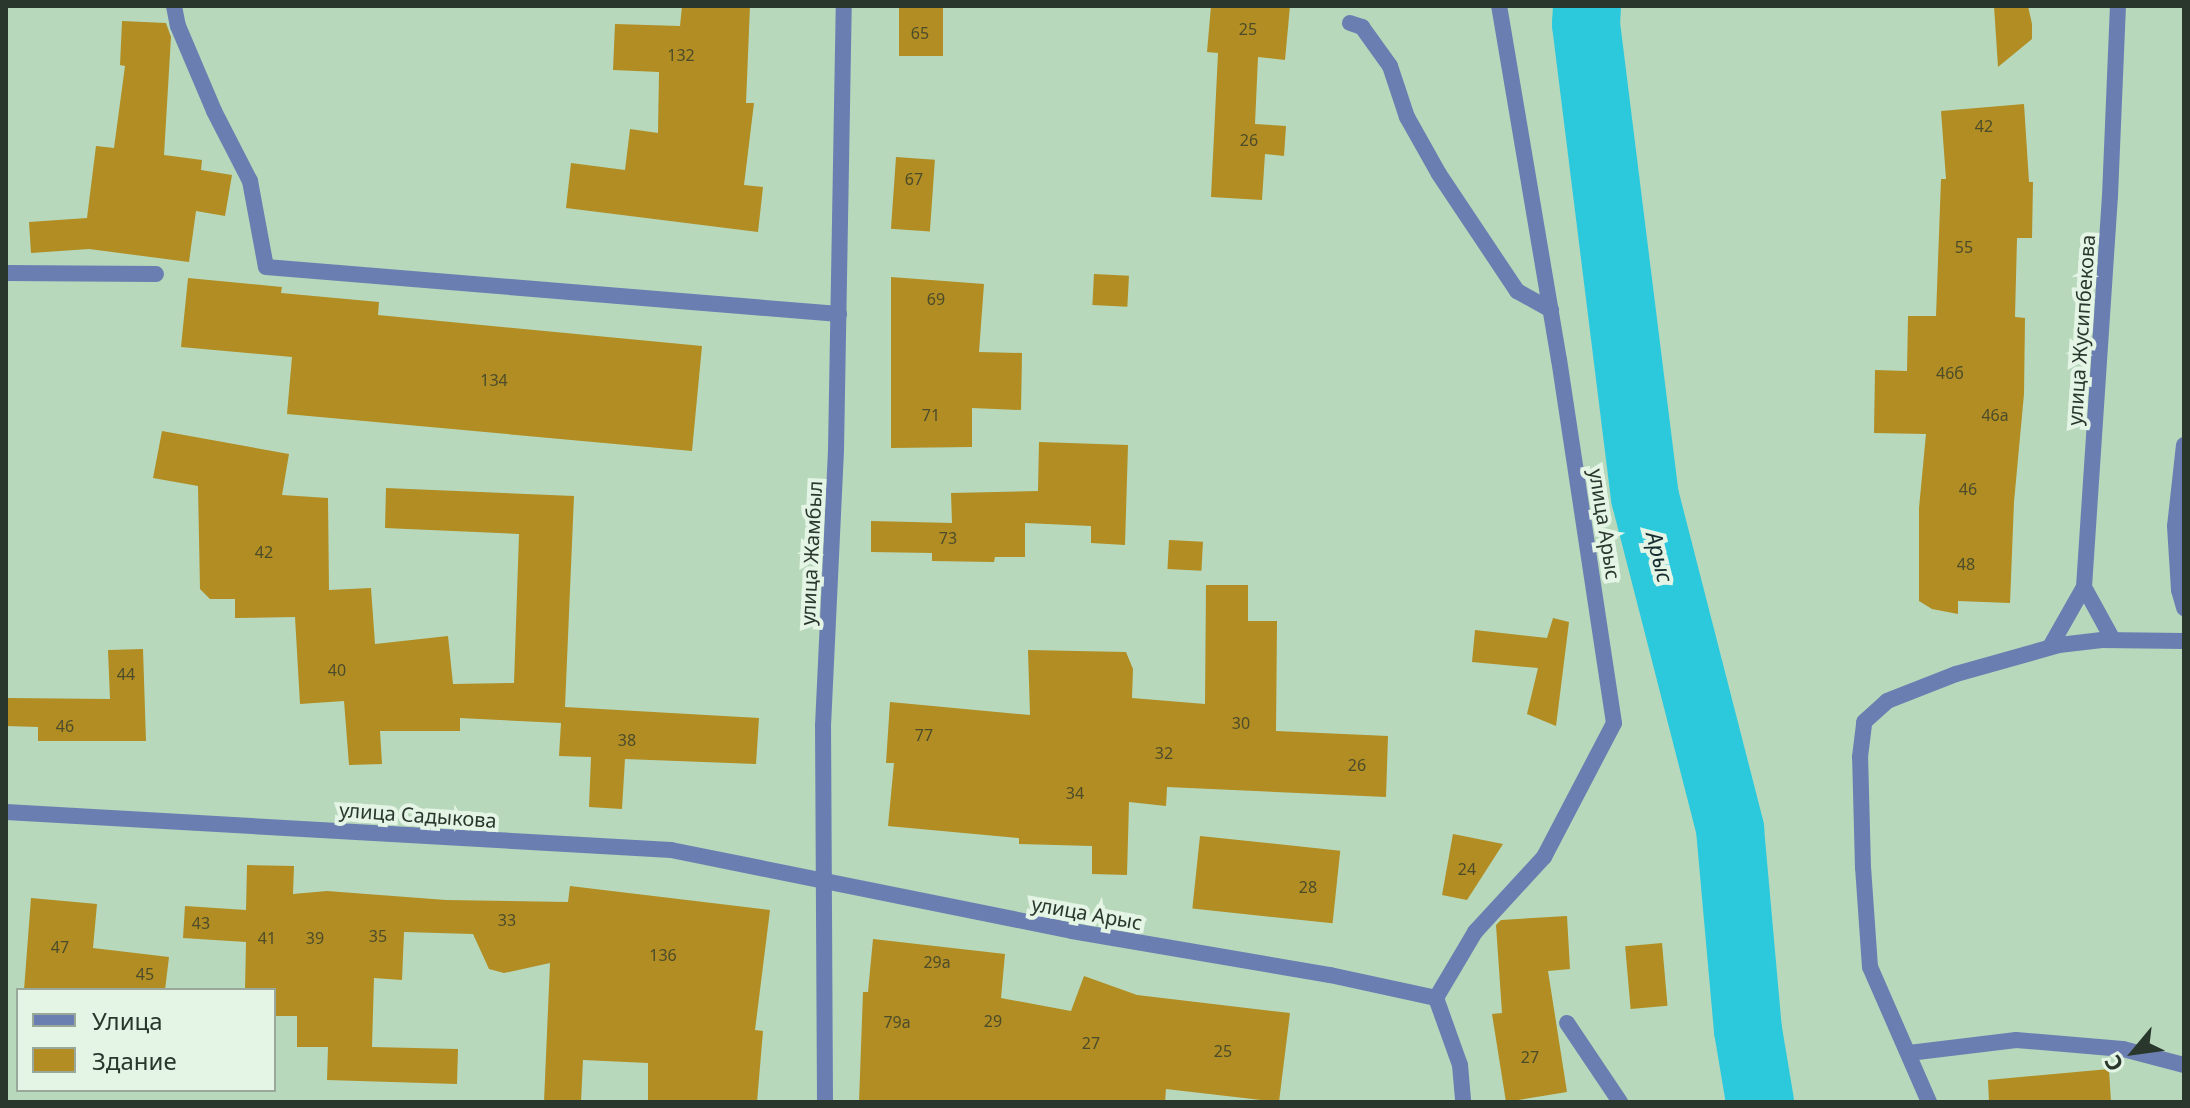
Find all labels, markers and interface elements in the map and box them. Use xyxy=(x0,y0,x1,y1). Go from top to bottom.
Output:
house number: 25 xyxy=(1239,19,1257,39)
house number: 65 xyxy=(911,23,929,43)
house number: 132 xyxy=(667,45,695,65)
house number: 42 xyxy=(1975,116,1993,136)
house number: 26 xyxy=(1240,130,1258,150)
house number: 67 xyxy=(905,169,923,189)
street label: улица Жусипбекова xyxy=(2062,234,2100,426)
house number: 55 xyxy=(1955,237,1973,257)
house number: 69 xyxy=(927,289,945,309)
house number: 46б xyxy=(1936,363,1964,383)
house number: 134 xyxy=(480,370,508,390)
house number: 71 xyxy=(922,405,940,425)
house number: 46а xyxy=(1981,405,2009,425)
street label: улица Арыс xyxy=(1584,467,1626,581)
house number: 46 xyxy=(1959,479,1977,499)
street label: улица Жамбыл xyxy=(795,480,827,626)
house number: 73 xyxy=(939,528,957,548)
water label: Арыс xyxy=(1641,529,1679,585)
house number: 42 xyxy=(255,542,273,562)
house number: 48 xyxy=(1957,554,1975,574)
house number: 40 xyxy=(328,660,346,680)
house number: 44 xyxy=(117,664,135,684)
house number: 30 xyxy=(1232,713,1250,733)
house number: 46 xyxy=(56,716,74,736)
house number: 77 xyxy=(915,725,933,745)
house number: 38 xyxy=(618,730,636,750)
house number: 32 xyxy=(1155,743,1173,763)
house number: 26 xyxy=(1348,755,1366,775)
house number: 34 xyxy=(1066,783,1084,803)
street label: улица Садыкова xyxy=(339,798,497,832)
house number: 24 xyxy=(1458,859,1476,879)
house number: 28 xyxy=(1299,877,1317,897)
street label: улица Арыс xyxy=(1030,891,1144,935)
house number: 33 xyxy=(498,910,516,930)
house number: 43 xyxy=(192,913,210,933)
house number: 35 xyxy=(369,926,387,946)
house number: 41 xyxy=(258,928,276,948)
house number: 39 xyxy=(306,928,324,948)
house number: 47 xyxy=(51,937,69,957)
house number: 136 xyxy=(649,945,677,965)
house number: 29а xyxy=(923,952,951,972)
house number: 45 xyxy=(136,964,154,984)
legend xyxy=(16,988,276,1092)
text: Улица xyxy=(92,1004,163,1037)
house number: 29 xyxy=(984,1011,1002,1031)
house number: 79а xyxy=(883,1012,911,1032)
north arrow xyxy=(2094,1012,2174,1092)
house number: 27 xyxy=(1082,1033,1100,1053)
house number: 25 xyxy=(1214,1041,1232,1061)
text: Здание xyxy=(92,1044,177,1077)
house number: 27 xyxy=(1521,1047,1539,1067)
text: С xyxy=(2096,1050,2130,1077)

